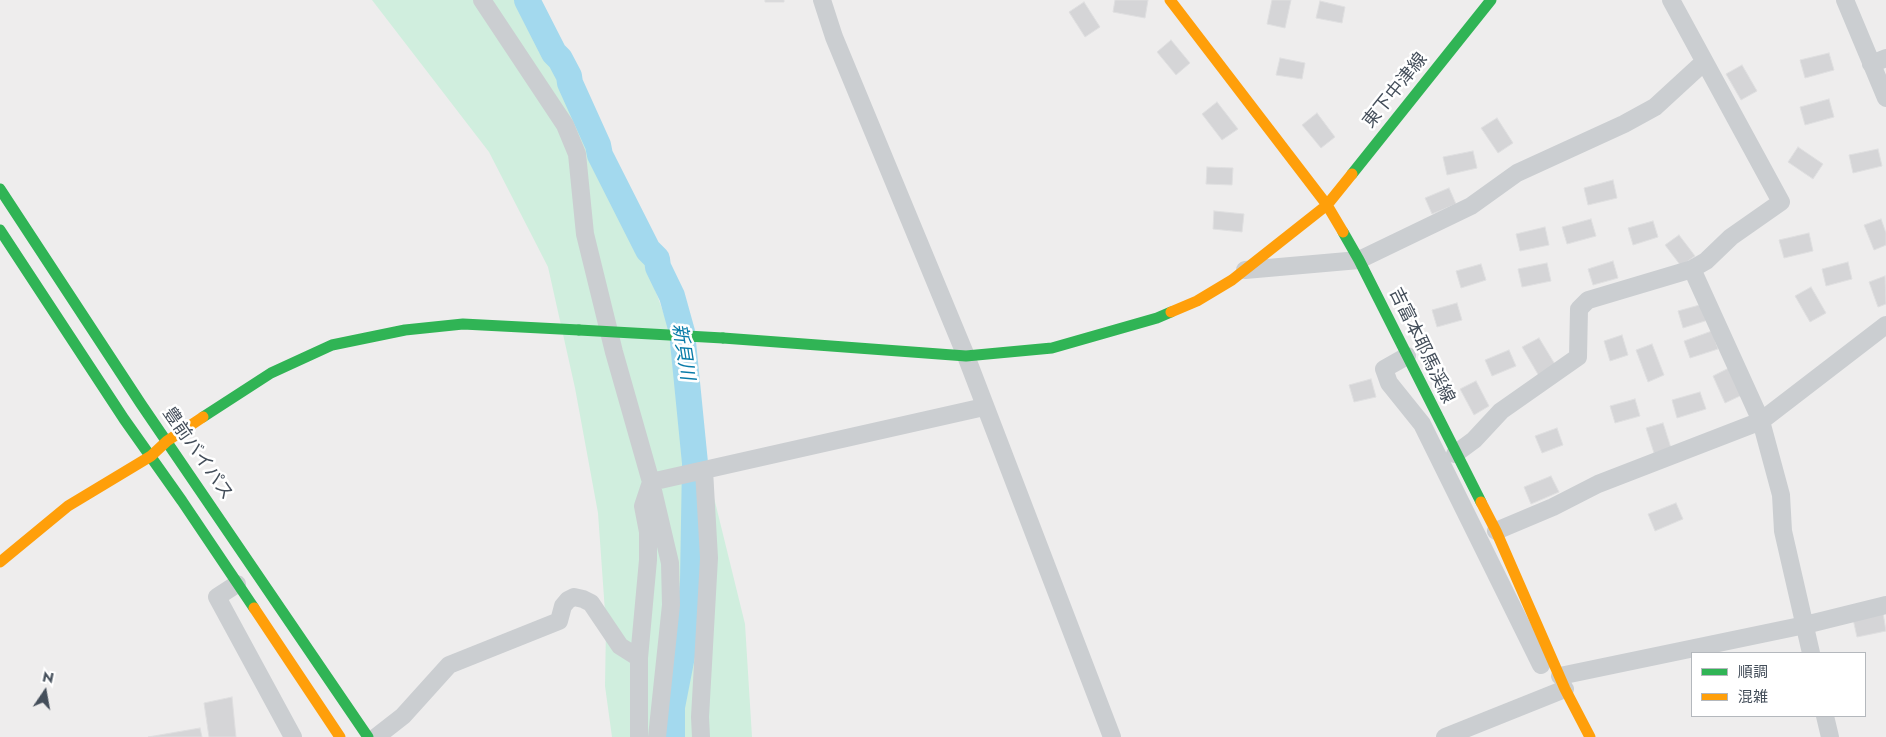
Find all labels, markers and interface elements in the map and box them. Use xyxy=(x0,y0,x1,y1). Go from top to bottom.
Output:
street label: 東下中津線 xyxy=(1359,49,1433,133)
street label: 吉富本耶馬渓線 xyxy=(1384,285,1458,407)
water label: 新貝川 xyxy=(666,322,698,382)
street label: 豊前バイパス xyxy=(157,404,237,504)
legend xyxy=(1691,652,1866,717)
text: 順調 xyxy=(1738,661,1768,683)
text: N xyxy=(41,666,56,688)
north arrow xyxy=(20,667,70,717)
text: 混雑 xyxy=(1738,686,1768,708)

